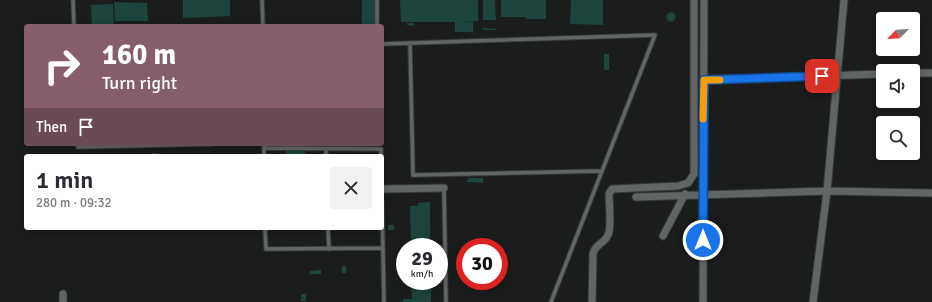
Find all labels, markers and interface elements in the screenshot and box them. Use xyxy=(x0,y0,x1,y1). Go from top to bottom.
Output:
north arrow xyxy=(876,12,920,56)
map controls xyxy=(876,12,920,160)
text: 160 m xyxy=(102,38,176,72)
icon: right xyxy=(36,40,88,92)
pin xyxy=(805,59,839,93)
button: sound xyxy=(876,64,920,108)
icon: arrive xyxy=(811,65,833,87)
text: Turn right xyxy=(102,72,177,94)
icon: arrive xyxy=(75,116,97,138)
button: search xyxy=(876,116,920,160)
text: Then xyxy=(36,118,67,136)
text: 1 min xyxy=(36,165,93,195)
button: close xyxy=(330,167,372,209)
text: 280 m · 09:32 xyxy=(36,195,112,211)
position arrow xyxy=(682,219,724,261)
speed limit sign: 30 xyxy=(456,238,508,290)
text: 29 xyxy=(411,246,433,271)
text: km/h xyxy=(411,268,433,280)

